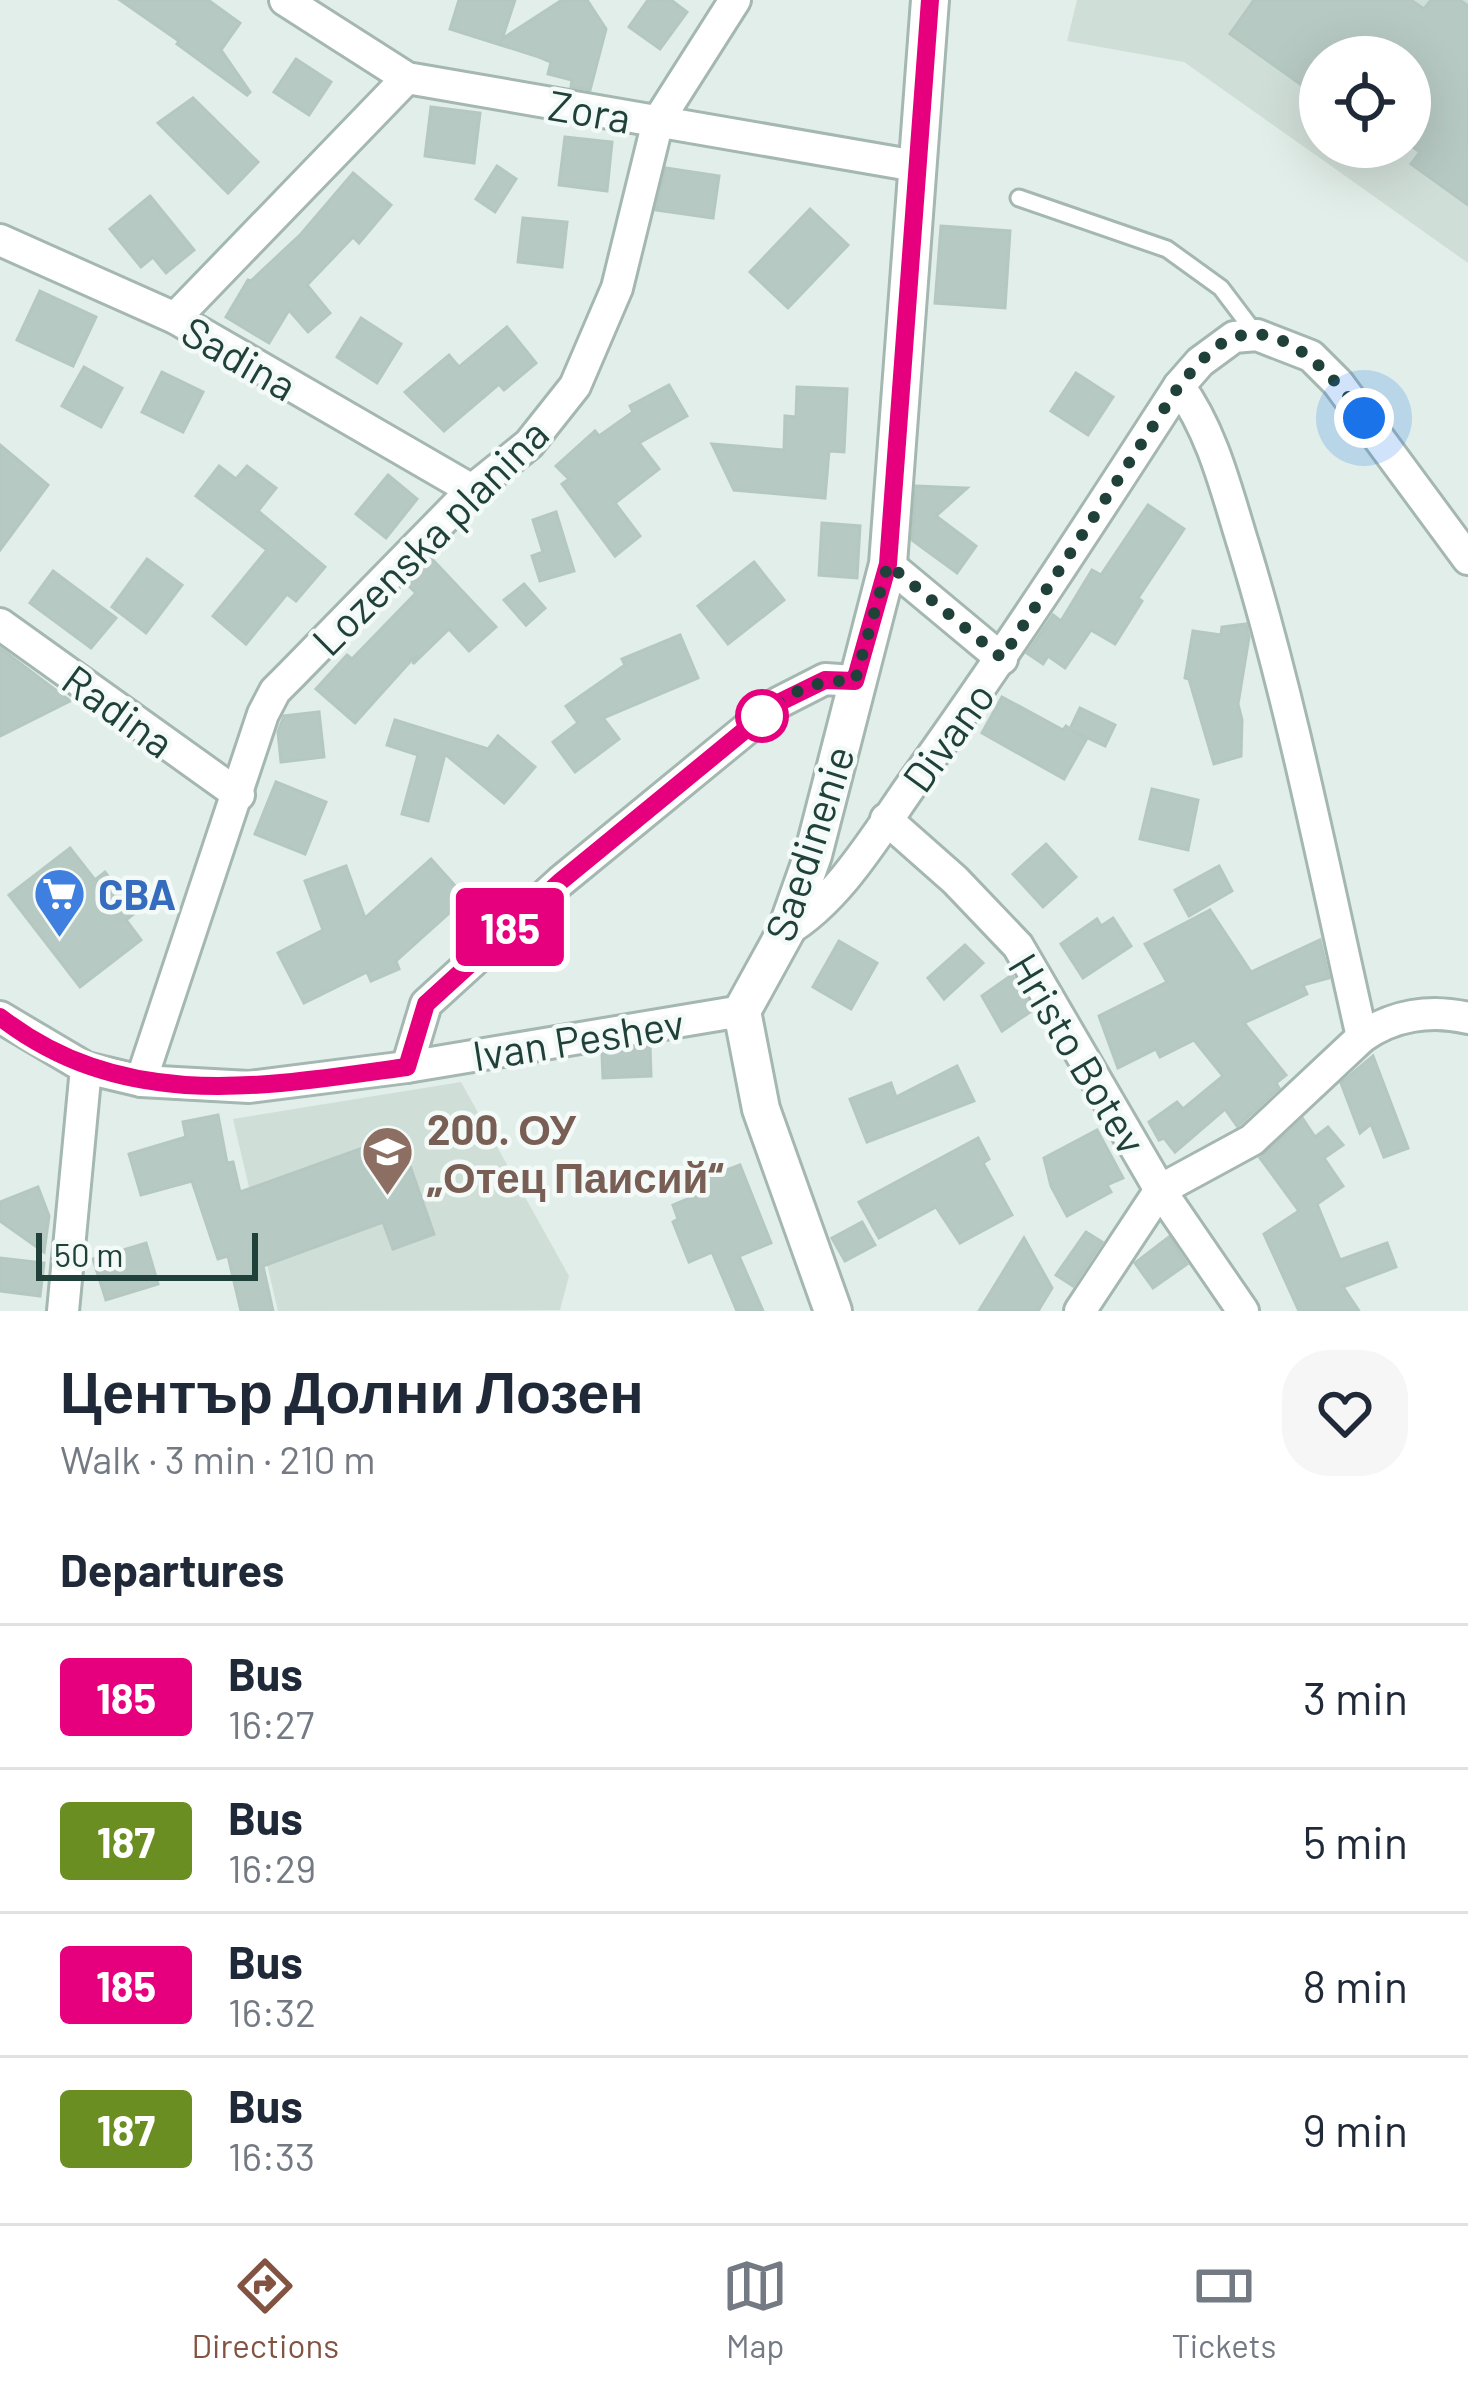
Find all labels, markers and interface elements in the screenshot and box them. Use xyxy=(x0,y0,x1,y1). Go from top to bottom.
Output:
map controls xyxy=(1299,36,1431,168)
button: locate xyxy=(1299,36,1431,168)
street label: Zora xyxy=(545,78,635,142)
street label: Sadina xyxy=(174,304,306,410)
your location xyxy=(1334,388,1394,448)
street label: Lozenska planina xyxy=(301,408,558,665)
street label: Radina xyxy=(54,653,184,767)
street label: Divano xyxy=(891,672,1003,800)
unlabelled marker xyxy=(737,691,787,741)
street label: Saedinenie xyxy=(753,739,863,947)
supermarket icon: CBA xyxy=(31,865,87,939)
place label: CBA xyxy=(98,868,176,918)
line badge: 185 xyxy=(441,888,579,966)
text: 185 xyxy=(480,902,540,952)
street label: Hristo Botev xyxy=(1000,944,1158,1162)
street label: Ivan Peshev xyxy=(469,997,687,1079)
place label: 200. ОУ „Отец Паисий“ xyxy=(427,1103,724,1202)
school or university icon: 200. ОУ „Отец Паисий“ xyxy=(360,1124,416,1198)
scale bar xyxy=(36,1227,258,1280)
text: 50 m xyxy=(54,1234,124,1274)
button: heart xyxy=(1282,1350,1408,1476)
text: Център Долни Лозен xyxy=(60,1356,644,1424)
text: Walk · 3 min · 210 m xyxy=(60,1435,376,1482)
text: Departures xyxy=(60,1542,284,1596)
text: Bus xyxy=(228,1646,303,1700)
text: 3 min xyxy=(1303,1670,1408,1724)
text: 185 xyxy=(96,1672,156,1722)
text: 16:27 xyxy=(228,1700,314,1747)
text: Bus xyxy=(228,1790,303,1844)
text: 5 min xyxy=(1303,1814,1408,1868)
text: 187 xyxy=(97,1816,155,1866)
text: 16:29 xyxy=(228,1844,316,1891)
text: Bus xyxy=(228,1934,303,1988)
text: 8 min xyxy=(1303,1958,1408,2012)
text: 185 xyxy=(96,1960,156,2010)
text: 16:32 xyxy=(228,1988,316,2035)
text: Bus xyxy=(228,2078,303,2132)
text: 9 min xyxy=(1303,2102,1408,2156)
text: 187 xyxy=(97,2104,155,2154)
text: 16:33 xyxy=(228,2132,315,2179)
tab: Directions xyxy=(192,2253,339,2365)
tab: Map xyxy=(722,2253,788,2365)
tab: Tickets xyxy=(1171,2253,1276,2365)

